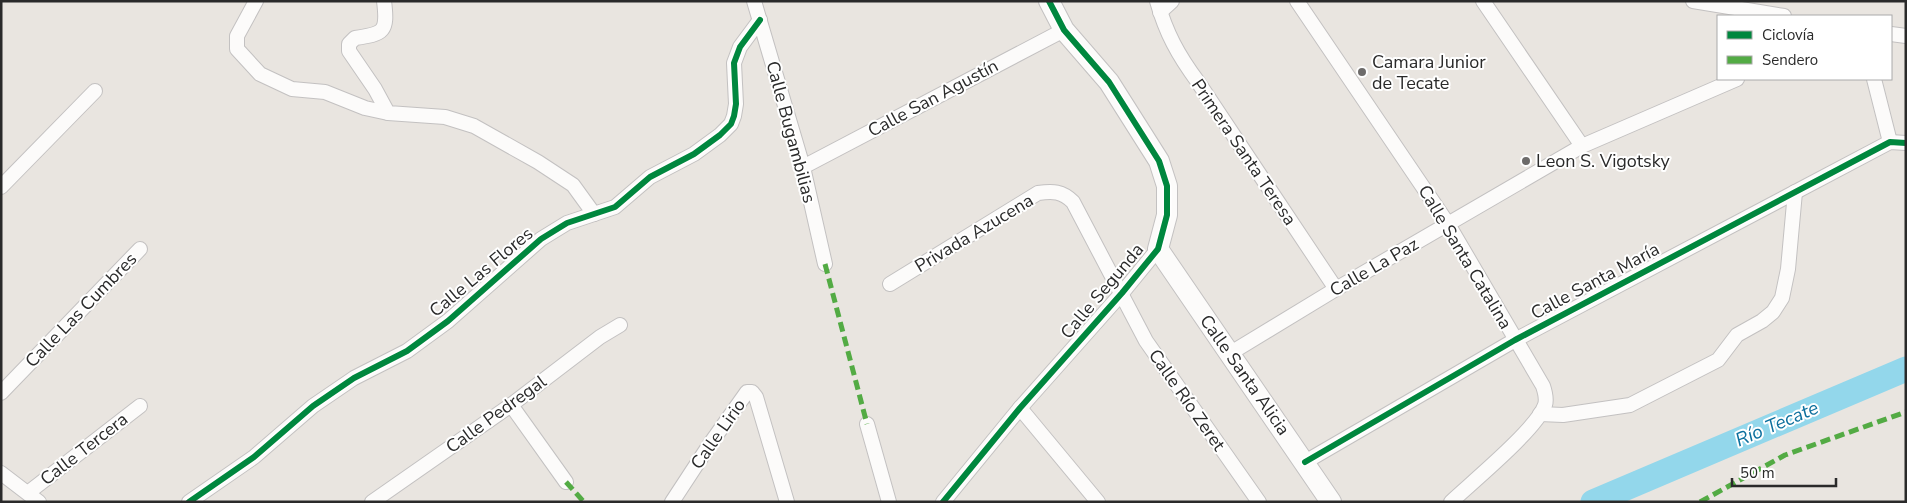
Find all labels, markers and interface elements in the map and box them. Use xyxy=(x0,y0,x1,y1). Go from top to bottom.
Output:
legend xyxy=(1717,15,1892,80)
text: Ciclovía xyxy=(1762,25,1814,45)
place label: Camara Junior de Tecate xyxy=(1372,50,1486,95)
text: Sendero xyxy=(1762,50,1818,70)
street label: Calle San Agustín xyxy=(864,53,1002,143)
street label: Calle Bugambilias xyxy=(760,58,822,206)
marker: Camara Junior de Tecate xyxy=(1356,66,1368,78)
street label: Primera Santa Teresa xyxy=(1186,74,1302,230)
place label: Leon S. Vigotsky xyxy=(1536,149,1670,173)
marker: Leon S. Vigotsky xyxy=(1520,155,1532,167)
street label: Calle Santa Catalina xyxy=(1413,181,1517,333)
street label: Privada Azucena xyxy=(910,188,1038,278)
street label: Calle Las Flores xyxy=(424,222,538,322)
street label: Calle La Paz xyxy=(1325,232,1423,302)
street label: Calle Santa María xyxy=(1526,237,1664,325)
street label: Calle Segunda xyxy=(1055,238,1149,344)
street label: Calle Las Cumbres xyxy=(20,247,142,373)
street label: Calle Santa Alicia xyxy=(1194,310,1296,440)
street label: Calle Río Zeret xyxy=(1143,344,1231,456)
street label: Calle Pedregal xyxy=(441,369,552,459)
street label: Calle Lirio xyxy=(685,394,751,474)
water label: Río Tecate xyxy=(1731,395,1823,453)
street label: Calle Tercera xyxy=(35,407,133,491)
scale bar xyxy=(1732,456,1836,488)
text: 50 m xyxy=(1740,463,1775,483)

